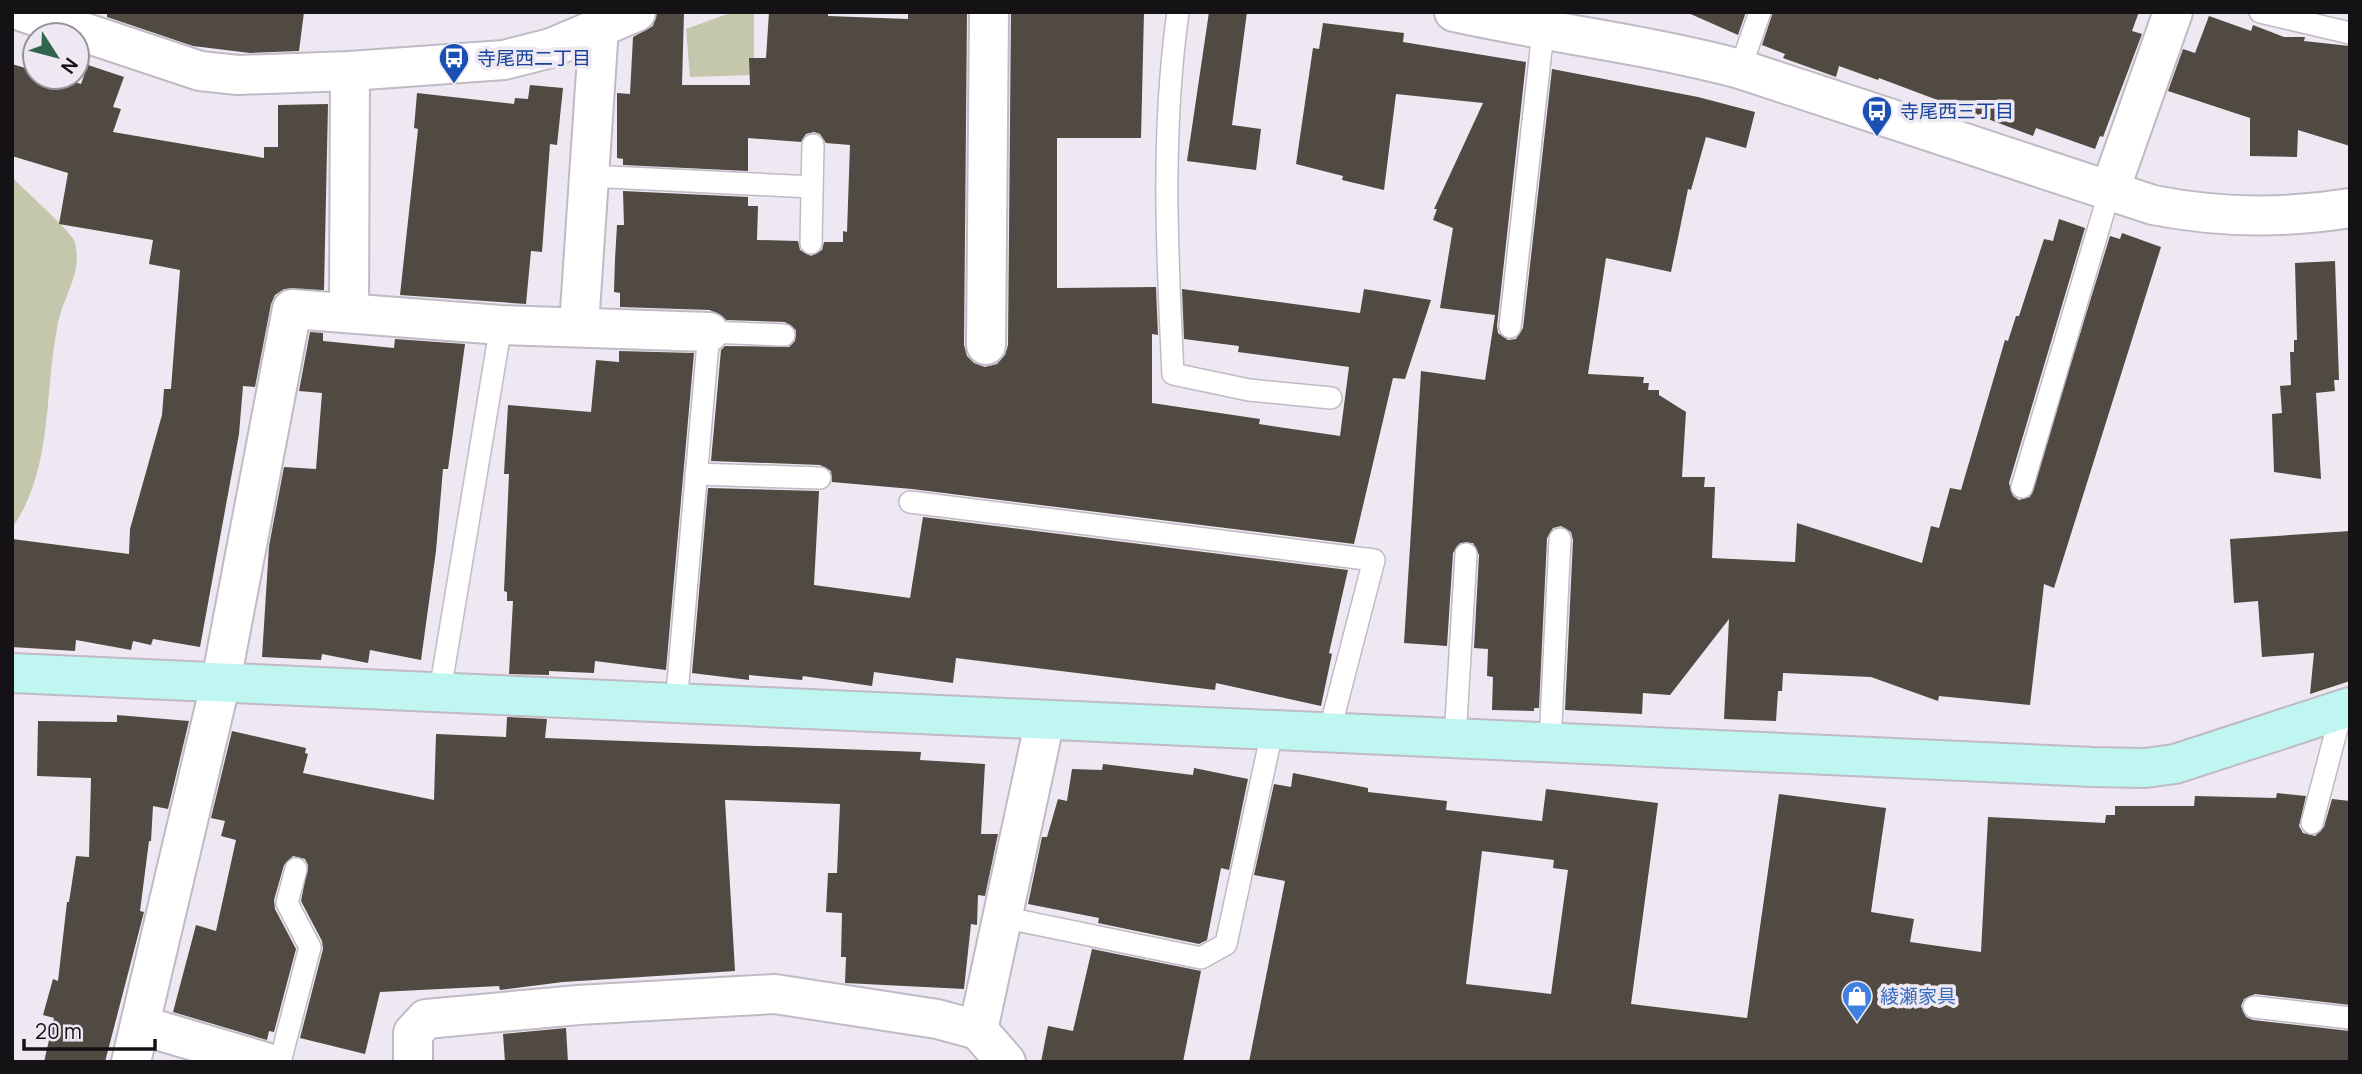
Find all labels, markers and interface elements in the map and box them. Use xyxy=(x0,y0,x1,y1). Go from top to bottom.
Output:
north arrow xyxy=(21,21,91,91)
bus stop icon: 寺尾西二丁目 xyxy=(437,41,471,85)
place label: 寺尾西二丁目 xyxy=(477,45,591,71)
text: N xyxy=(55,53,84,79)
bus stop icon: 寺尾西三丁目 xyxy=(1860,94,1894,138)
place label: 寺尾西三丁目 xyxy=(1900,98,2014,124)
shop icon: 綾瀬家具 xyxy=(1840,979,1874,1023)
place label: 綾瀬家具 xyxy=(1880,983,1956,1009)
scale bar xyxy=(24,1007,156,1052)
text: 20 m xyxy=(35,1017,82,1045)

